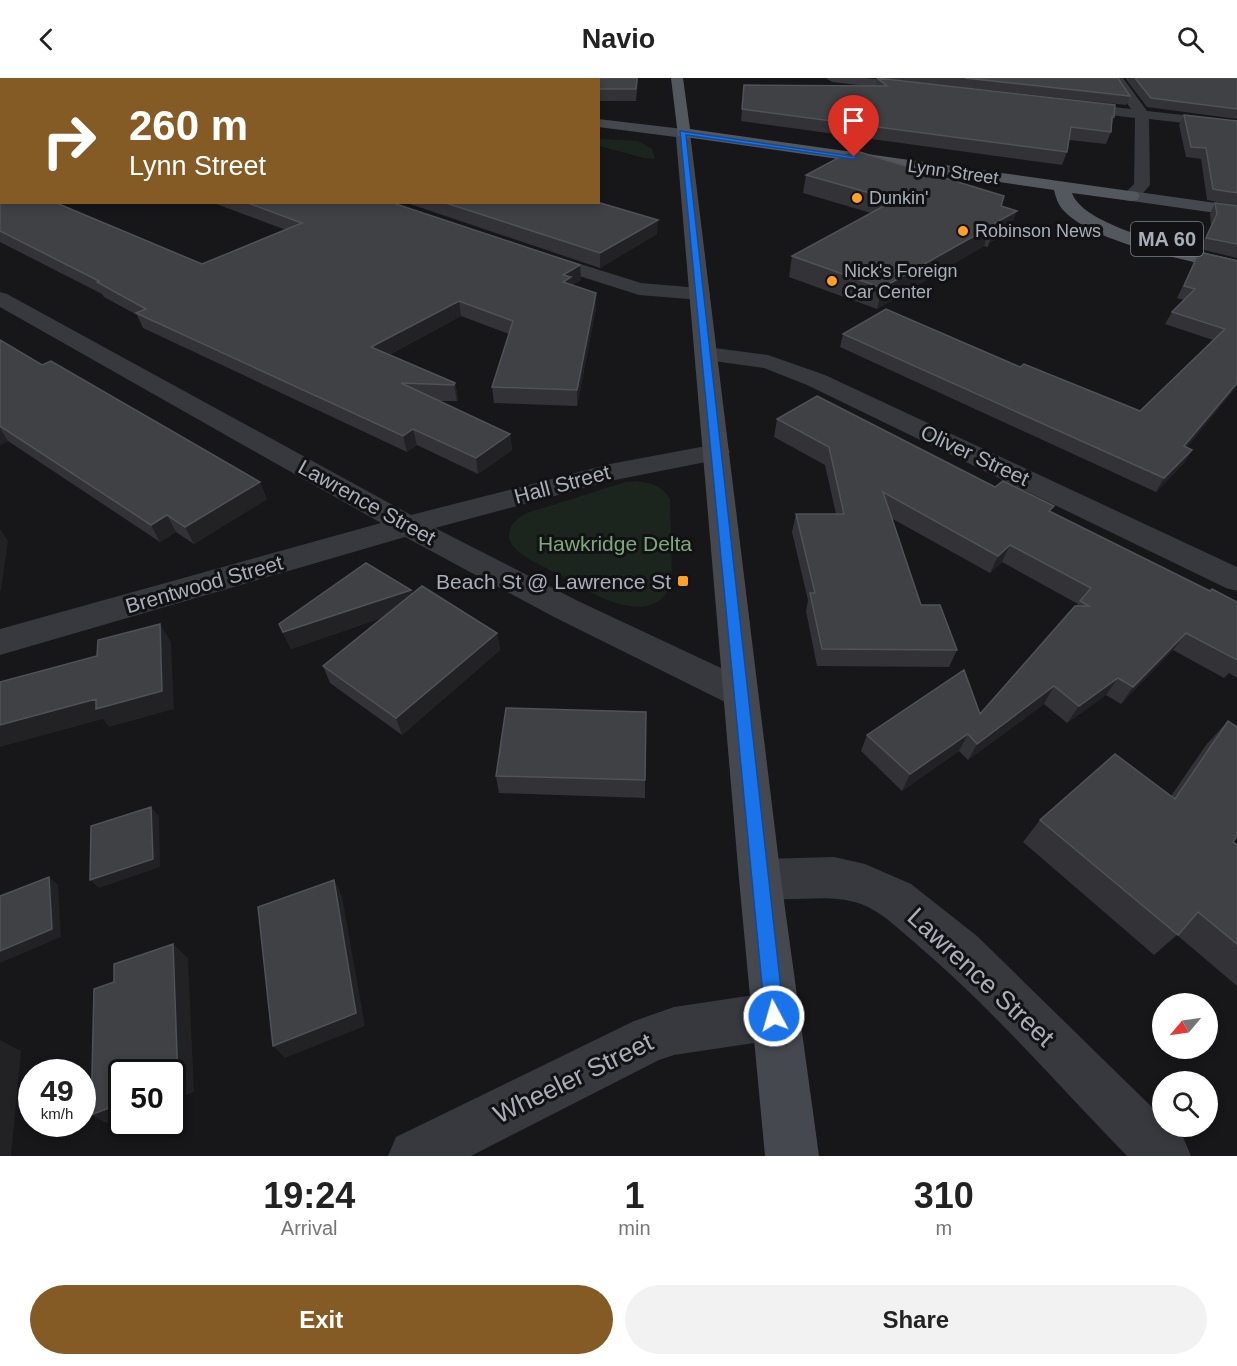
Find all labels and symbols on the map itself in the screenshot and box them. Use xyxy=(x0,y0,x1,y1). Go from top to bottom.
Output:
pin xyxy=(828,95,879,157)
street label: Lynn Street xyxy=(906,156,1000,188)
place label: Dunkin' xyxy=(869,188,928,208)
marker: Dunkin' xyxy=(850,191,864,205)
place label: Robinson News xyxy=(975,221,1101,241)
road number: MA 60 xyxy=(1131,222,1203,256)
marker: Robinson News xyxy=(956,224,970,238)
place label: Nick's Foreign Car Center xyxy=(844,261,957,302)
marker: Nick's Foreign Car Center xyxy=(825,274,839,288)
street label: Oliver Street xyxy=(917,420,1033,490)
street label: Lawrence Street xyxy=(295,455,440,549)
street label: Hall Street xyxy=(512,460,612,508)
park label: Hawkridge Delta xyxy=(538,532,692,555)
street label: Brentwood Street xyxy=(123,551,285,617)
place label: Beach St @ Lawrence St xyxy=(436,570,671,593)
marker: Beach St @ Lawrence St xyxy=(676,574,690,588)
street label: Lawrence Street xyxy=(902,901,1061,1053)
position arrow xyxy=(742,984,806,1048)
north arrow xyxy=(1152,993,1218,1059)
street label: Wheeler Street xyxy=(488,1026,658,1129)
speed limit sign: 50 xyxy=(108,1059,186,1137)

